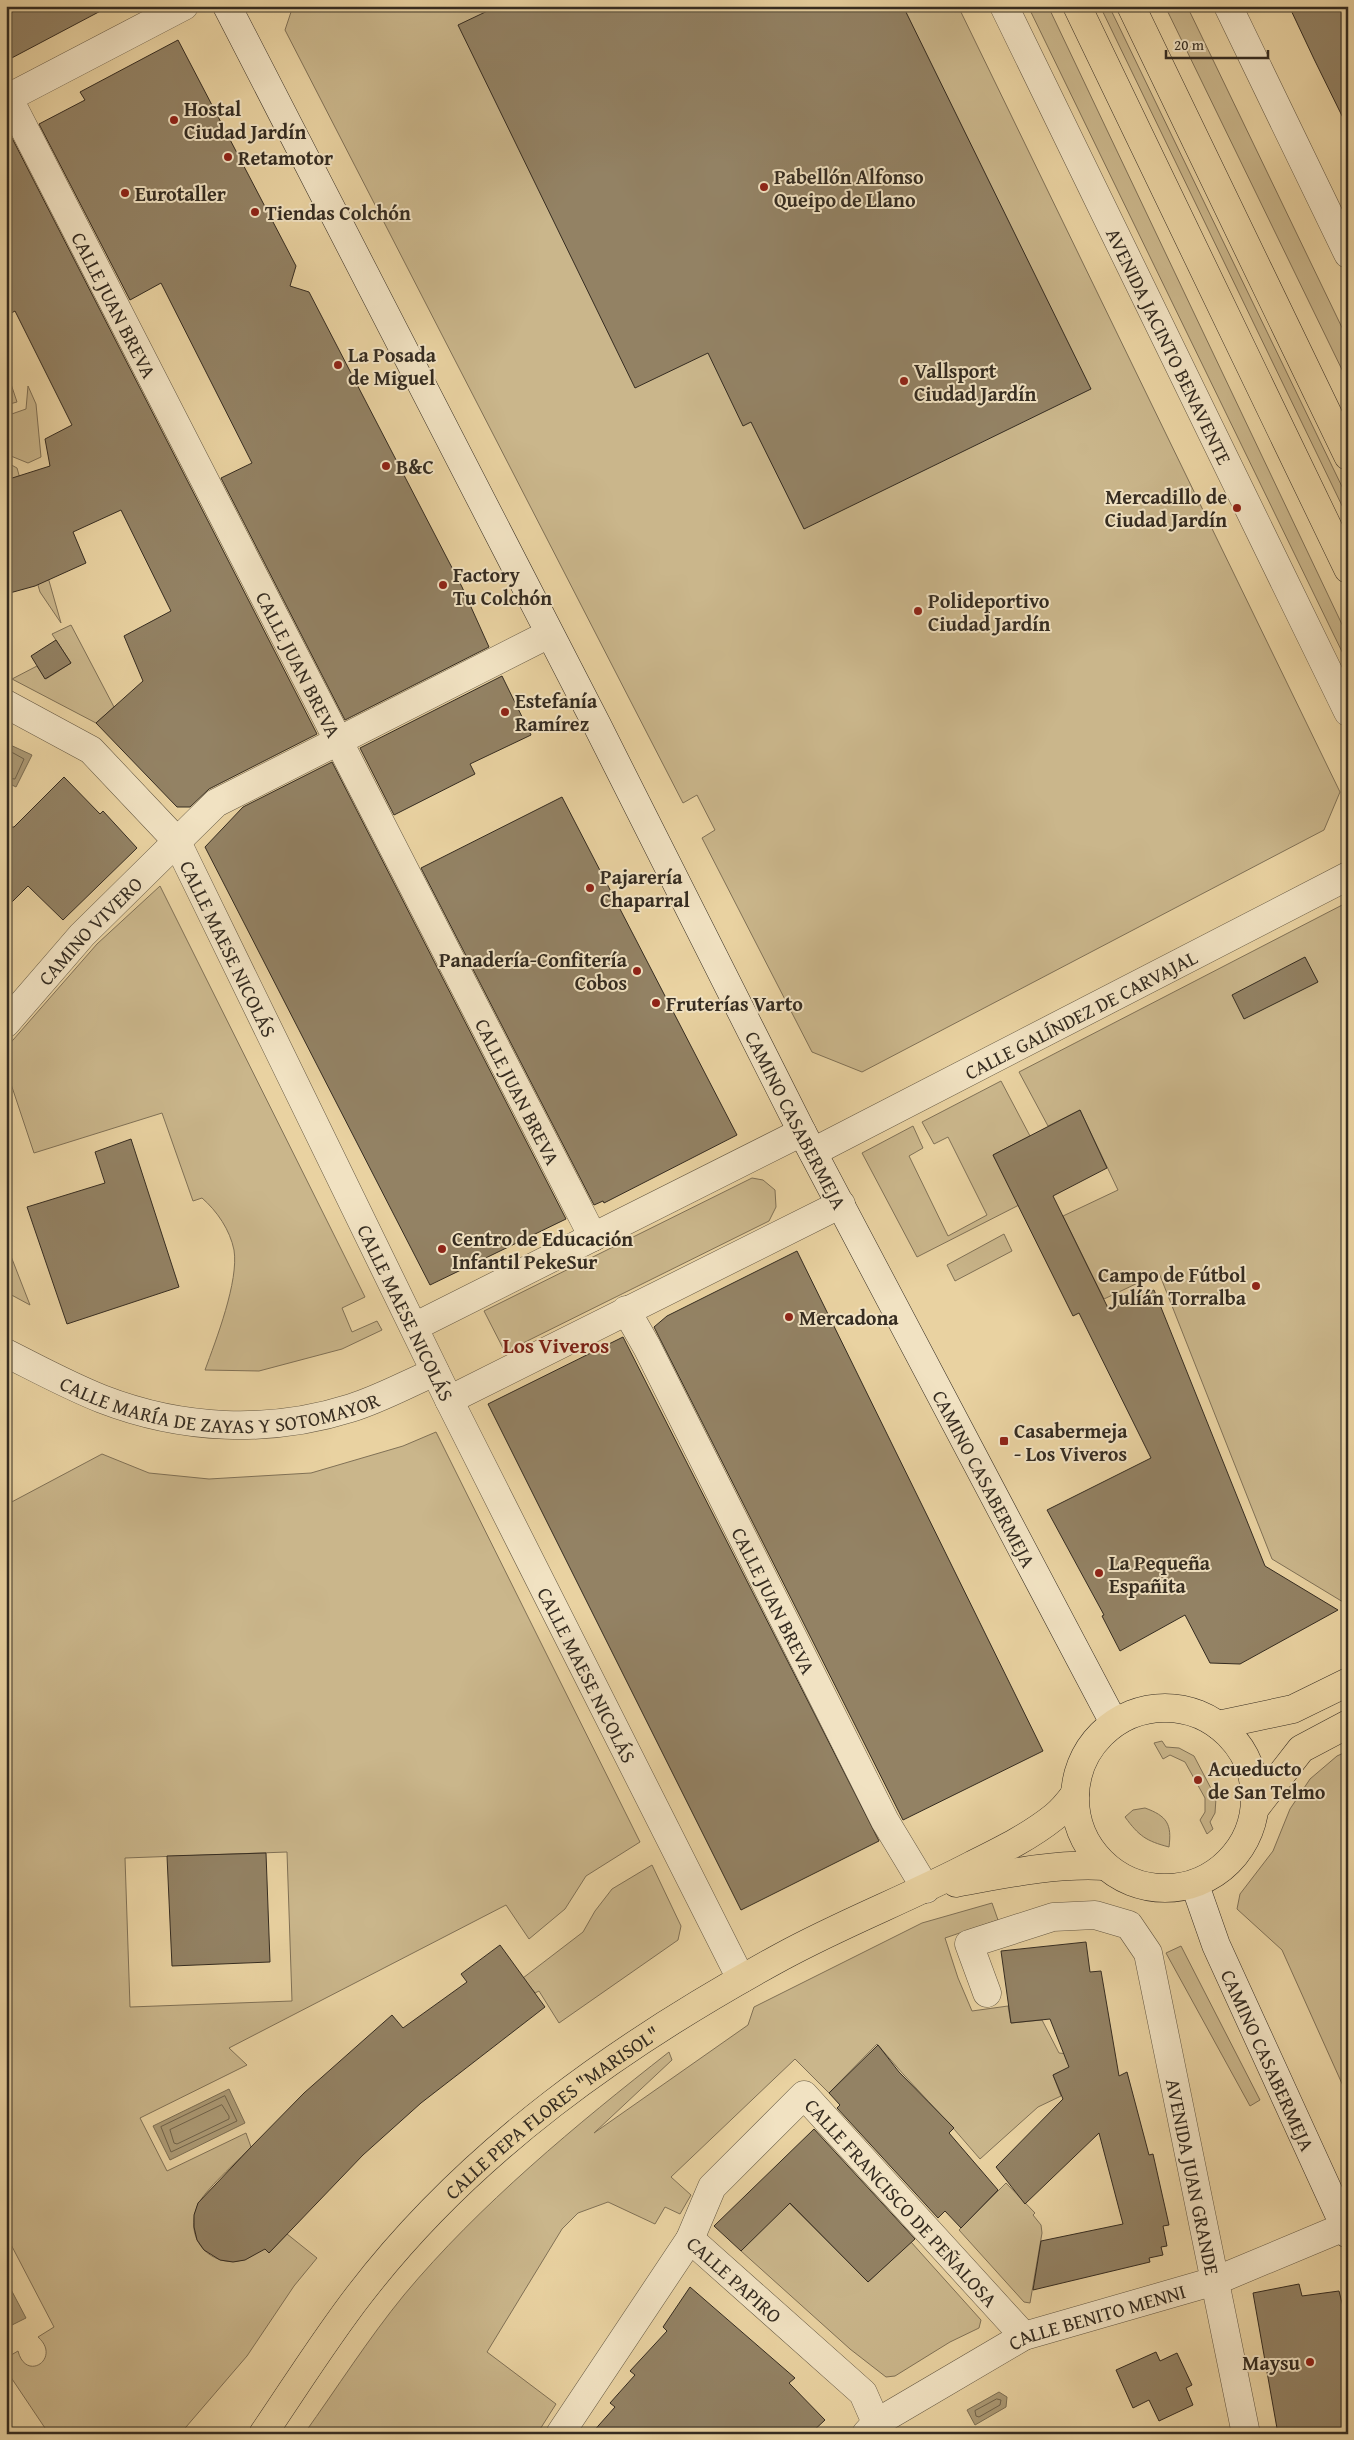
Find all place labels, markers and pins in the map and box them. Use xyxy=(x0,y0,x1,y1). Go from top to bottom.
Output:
place label: Hostal Ciudad Jardín xyxy=(184,94,306,146)
marker: Hostal Ciudad Jardín xyxy=(168,114,180,126)
place label: Retamotor xyxy=(238,143,333,172)
marker: Retamotor xyxy=(222,151,234,163)
place label: Pabellón Alfonso Queipo de Llano xyxy=(774,162,924,214)
place label: Eurotaller xyxy=(135,179,226,208)
marker: Pabellón Alfonso Queipo de Llano xyxy=(758,181,770,193)
marker: Eurotaller xyxy=(119,187,131,199)
place label: Tiendas Colchón xyxy=(265,198,411,227)
marker: Tiendas Colchón xyxy=(249,206,261,218)
place label: La Posada de Miguel xyxy=(348,340,437,392)
place label: Vallsport Ciudad Jardín xyxy=(914,356,1036,408)
marker: La Posada de Miguel xyxy=(332,359,344,371)
marker: Vallsport Ciudad Jardín xyxy=(898,375,910,387)
place label: B&C xyxy=(396,452,434,481)
marker: B&C xyxy=(380,460,392,472)
place label: Mercadillo de Ciudad Jardín xyxy=(1105,482,1227,534)
marker: Mercadillo de Ciudad Jardín xyxy=(1231,502,1243,514)
place label: Factory Tu Colchón xyxy=(453,560,552,612)
marker: Factory Tu Colchón xyxy=(437,579,449,591)
place label: Polideportivo Ciudad Jardín xyxy=(928,586,1050,638)
marker: Polideportivo Ciudad Jardín xyxy=(912,605,924,617)
place label: Estefanía Ramírez xyxy=(515,686,598,738)
marker: Estefanía Ramírez xyxy=(499,706,511,718)
place label: Pajarería Chaparral xyxy=(600,862,690,914)
marker: Pajarería Chaparral xyxy=(584,882,596,894)
place label: Panadería-Confitería Cobos xyxy=(439,945,628,997)
marker: Panadería-Confitería Cobos xyxy=(631,965,643,977)
place label: Fruterías Varto xyxy=(666,989,803,1018)
marker: Fruterías Varto xyxy=(650,997,662,1009)
place label: Centro de Educación Infantil PekeSur xyxy=(452,1224,633,1276)
marker: Centro de Educación Infantil PekeSur xyxy=(436,1243,448,1255)
place label: Campo de Fútbol Julíán Torralba xyxy=(1098,1260,1247,1312)
marker: Campo de Fútbol Julíán Torralba xyxy=(1250,1280,1262,1292)
place label: Mercadona xyxy=(799,1303,899,1332)
marker: Mercadona xyxy=(783,1311,795,1323)
place label: Casabermeja - Los Viveros xyxy=(1014,1416,1128,1468)
marker: Casabermeja - Los Viveros xyxy=(998,1435,1010,1447)
place label: La Pequeña Españita xyxy=(1109,1548,1211,1600)
marker: La Pequeña Españita xyxy=(1093,1567,1105,1579)
place label: Acueducto de San Telmo xyxy=(1208,1754,1326,1806)
marker: Acueducto de San Telmo xyxy=(1192,1774,1204,1786)
place label: Maysu xyxy=(1242,2348,1301,2377)
marker: Maysu xyxy=(1304,2356,1316,2368)

